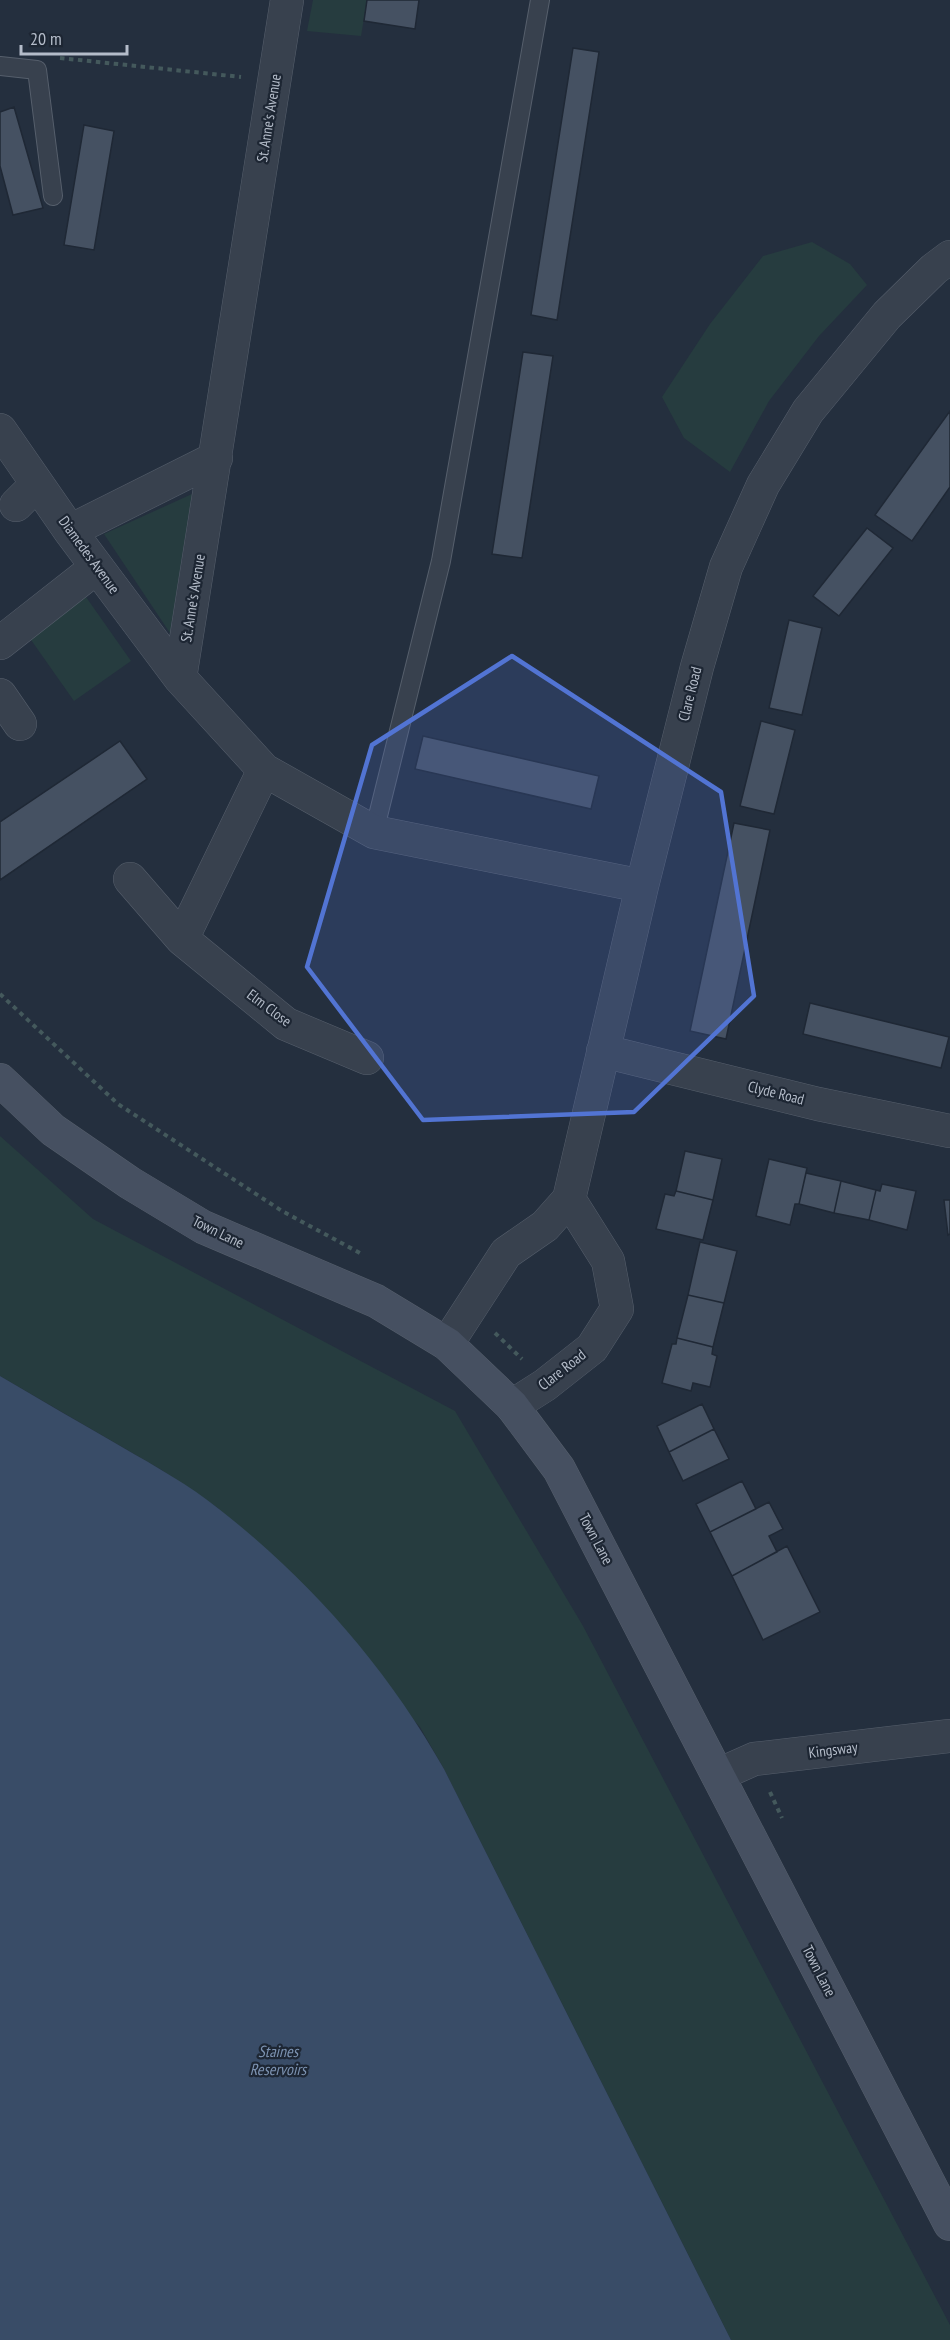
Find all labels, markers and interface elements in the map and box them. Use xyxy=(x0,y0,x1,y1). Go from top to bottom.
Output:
scale bar xyxy=(21,18,128,56)
text: 20 m xyxy=(30,27,62,50)
street label: St. Anne's Avenue xyxy=(252,72,285,163)
street label: Diamedes Avenue xyxy=(55,512,124,597)
street label: St. Anne's Avenue xyxy=(176,552,209,643)
street label: Clare Road xyxy=(674,665,705,723)
street label: Elm Close xyxy=(243,985,295,1031)
street label: Clyde Road xyxy=(746,1076,806,1109)
street label: Town Lane xyxy=(189,1211,247,1252)
street label: Clare Road xyxy=(534,1345,589,1394)
street label: Town Lane xyxy=(575,1510,618,1567)
street label: Kingsway xyxy=(807,1737,859,1762)
street label: Town Lane xyxy=(799,1942,840,2000)
water label: Staines Reservoirs xyxy=(250,2041,308,2079)

